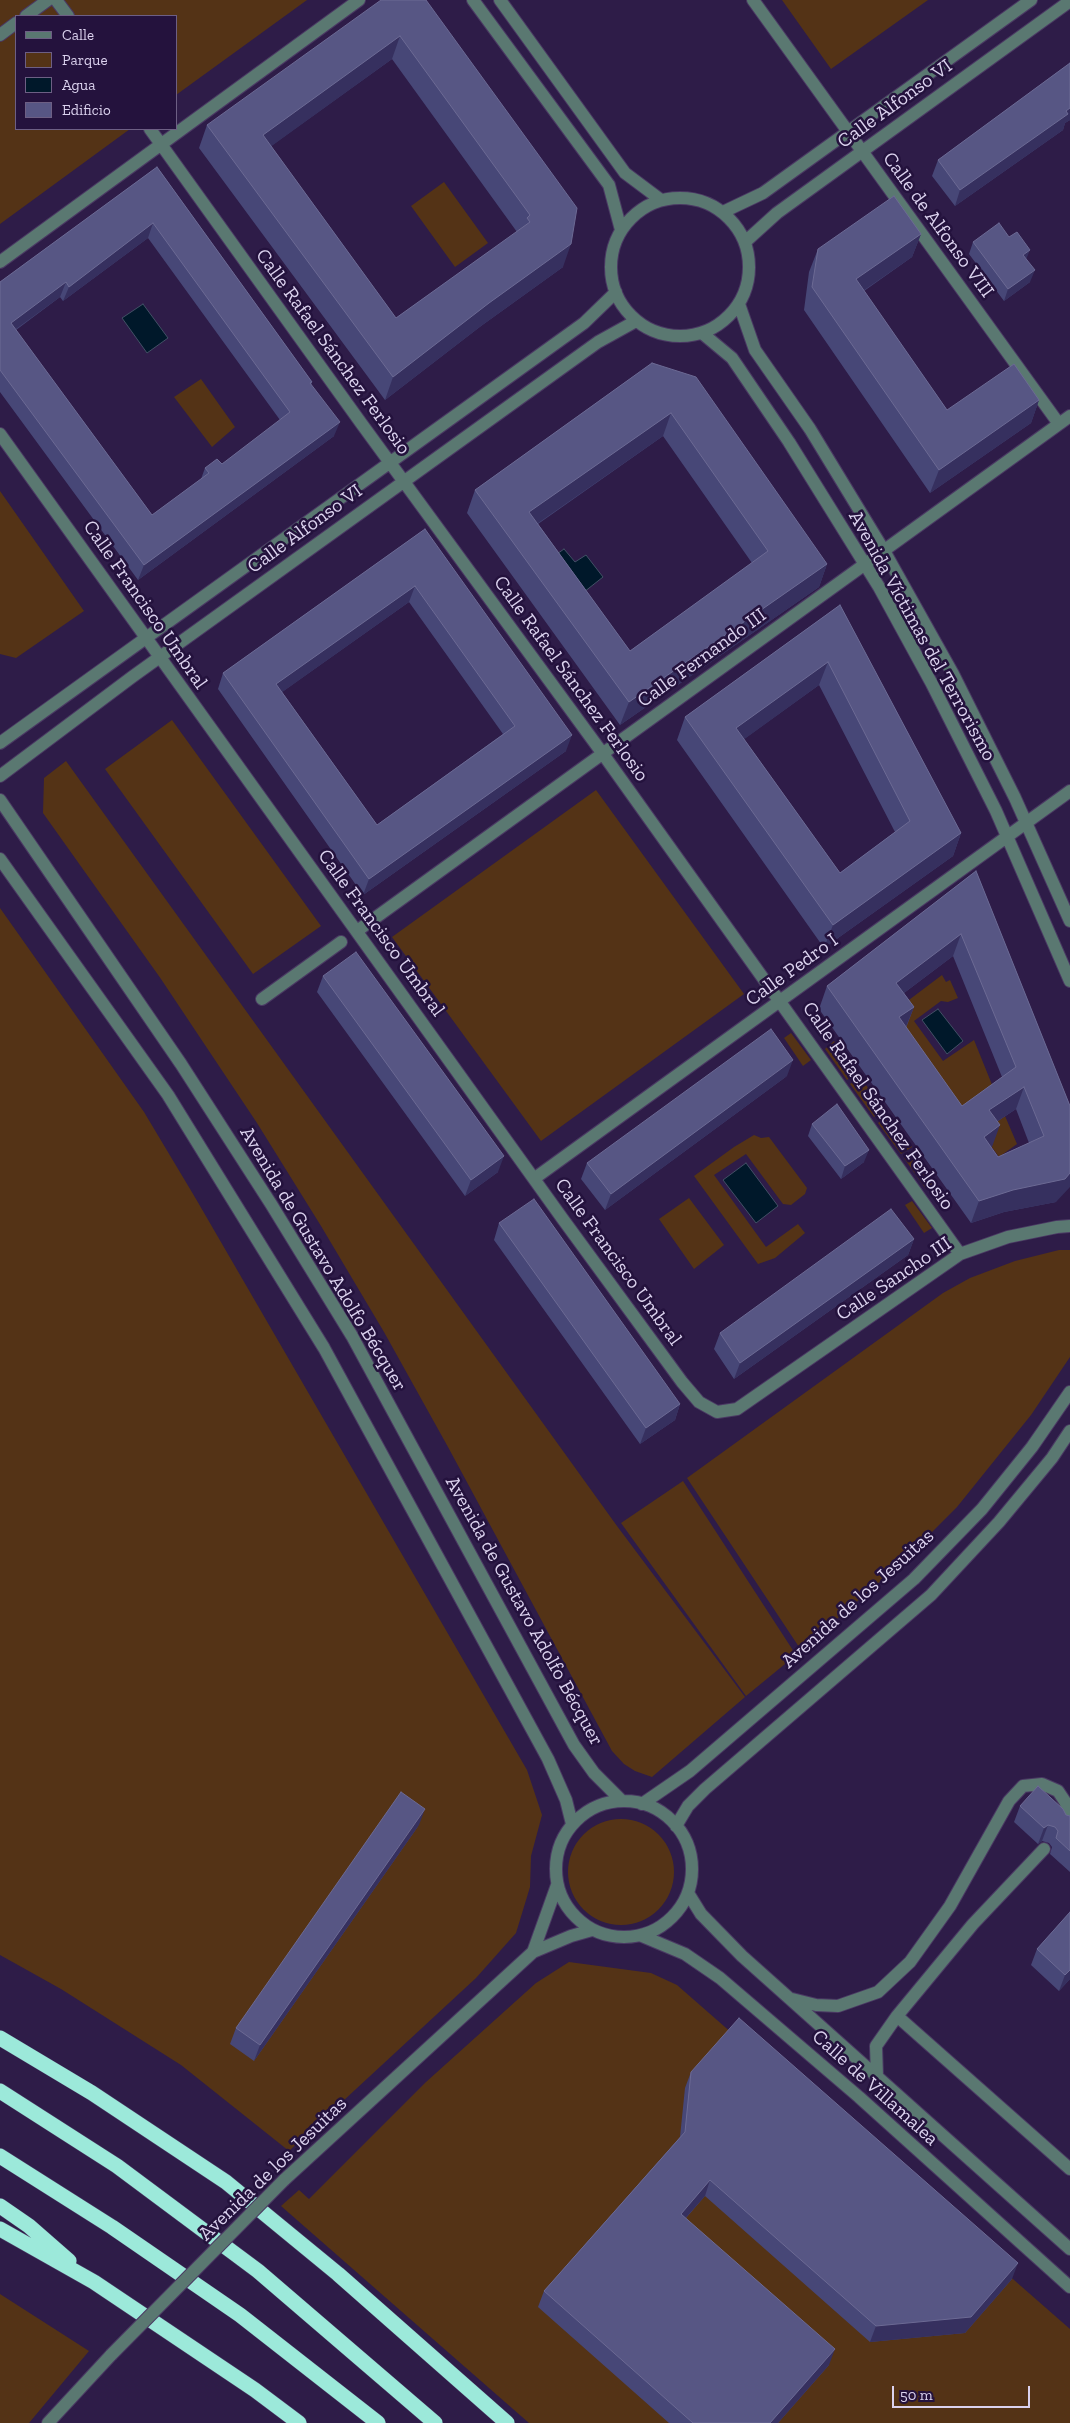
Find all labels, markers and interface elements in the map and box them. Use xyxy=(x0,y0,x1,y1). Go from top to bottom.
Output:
legend xyxy=(15,15,178,130)
text: Calle xyxy=(62,26,94,44)
text: Parque xyxy=(62,51,108,69)
street label: Calle Alfonso VI xyxy=(833,54,957,154)
text: Agua xyxy=(62,76,95,94)
text: Edificio xyxy=(62,101,111,119)
street label: Calle de Alfonso VIII xyxy=(877,147,999,303)
street label: Calle Rafael Sánchez Ferlosio xyxy=(250,244,416,460)
street label: Calle Alfonso VI xyxy=(243,479,367,579)
street label: Avenida Víctimas del Terrorismo xyxy=(843,507,1001,765)
street label: Calle Francisco Umbral xyxy=(78,516,212,694)
street label: Calle Rafael Sánchez Ferlosio xyxy=(488,571,654,787)
street label: Calle Fernando III xyxy=(633,603,771,713)
street label: Calle Francisco Umbral xyxy=(312,845,450,1021)
street label: Calle Pedro I xyxy=(741,928,843,1012)
street label: Calle Rafael Sánchez Ferlosio xyxy=(797,997,959,1215)
street label: Avenida de Gustavo Adolfo Bécquer xyxy=(234,1122,412,1396)
street label: Calle Francisco Umbral xyxy=(549,1174,687,1350)
street label: Calle Sancho III xyxy=(832,1232,956,1326)
street label: Avenida de Gustavo Adolfo Bécquer xyxy=(440,1472,608,1750)
street label: Avenida de los Jesuitas xyxy=(777,1524,939,1674)
street label: Calle de Villamalea xyxy=(807,2025,943,2151)
street label: Avenida de los Jesuitas xyxy=(194,2092,352,2246)
scale bar xyxy=(895,2376,1032,2408)
text: 50 m xyxy=(900,2386,933,2404)

